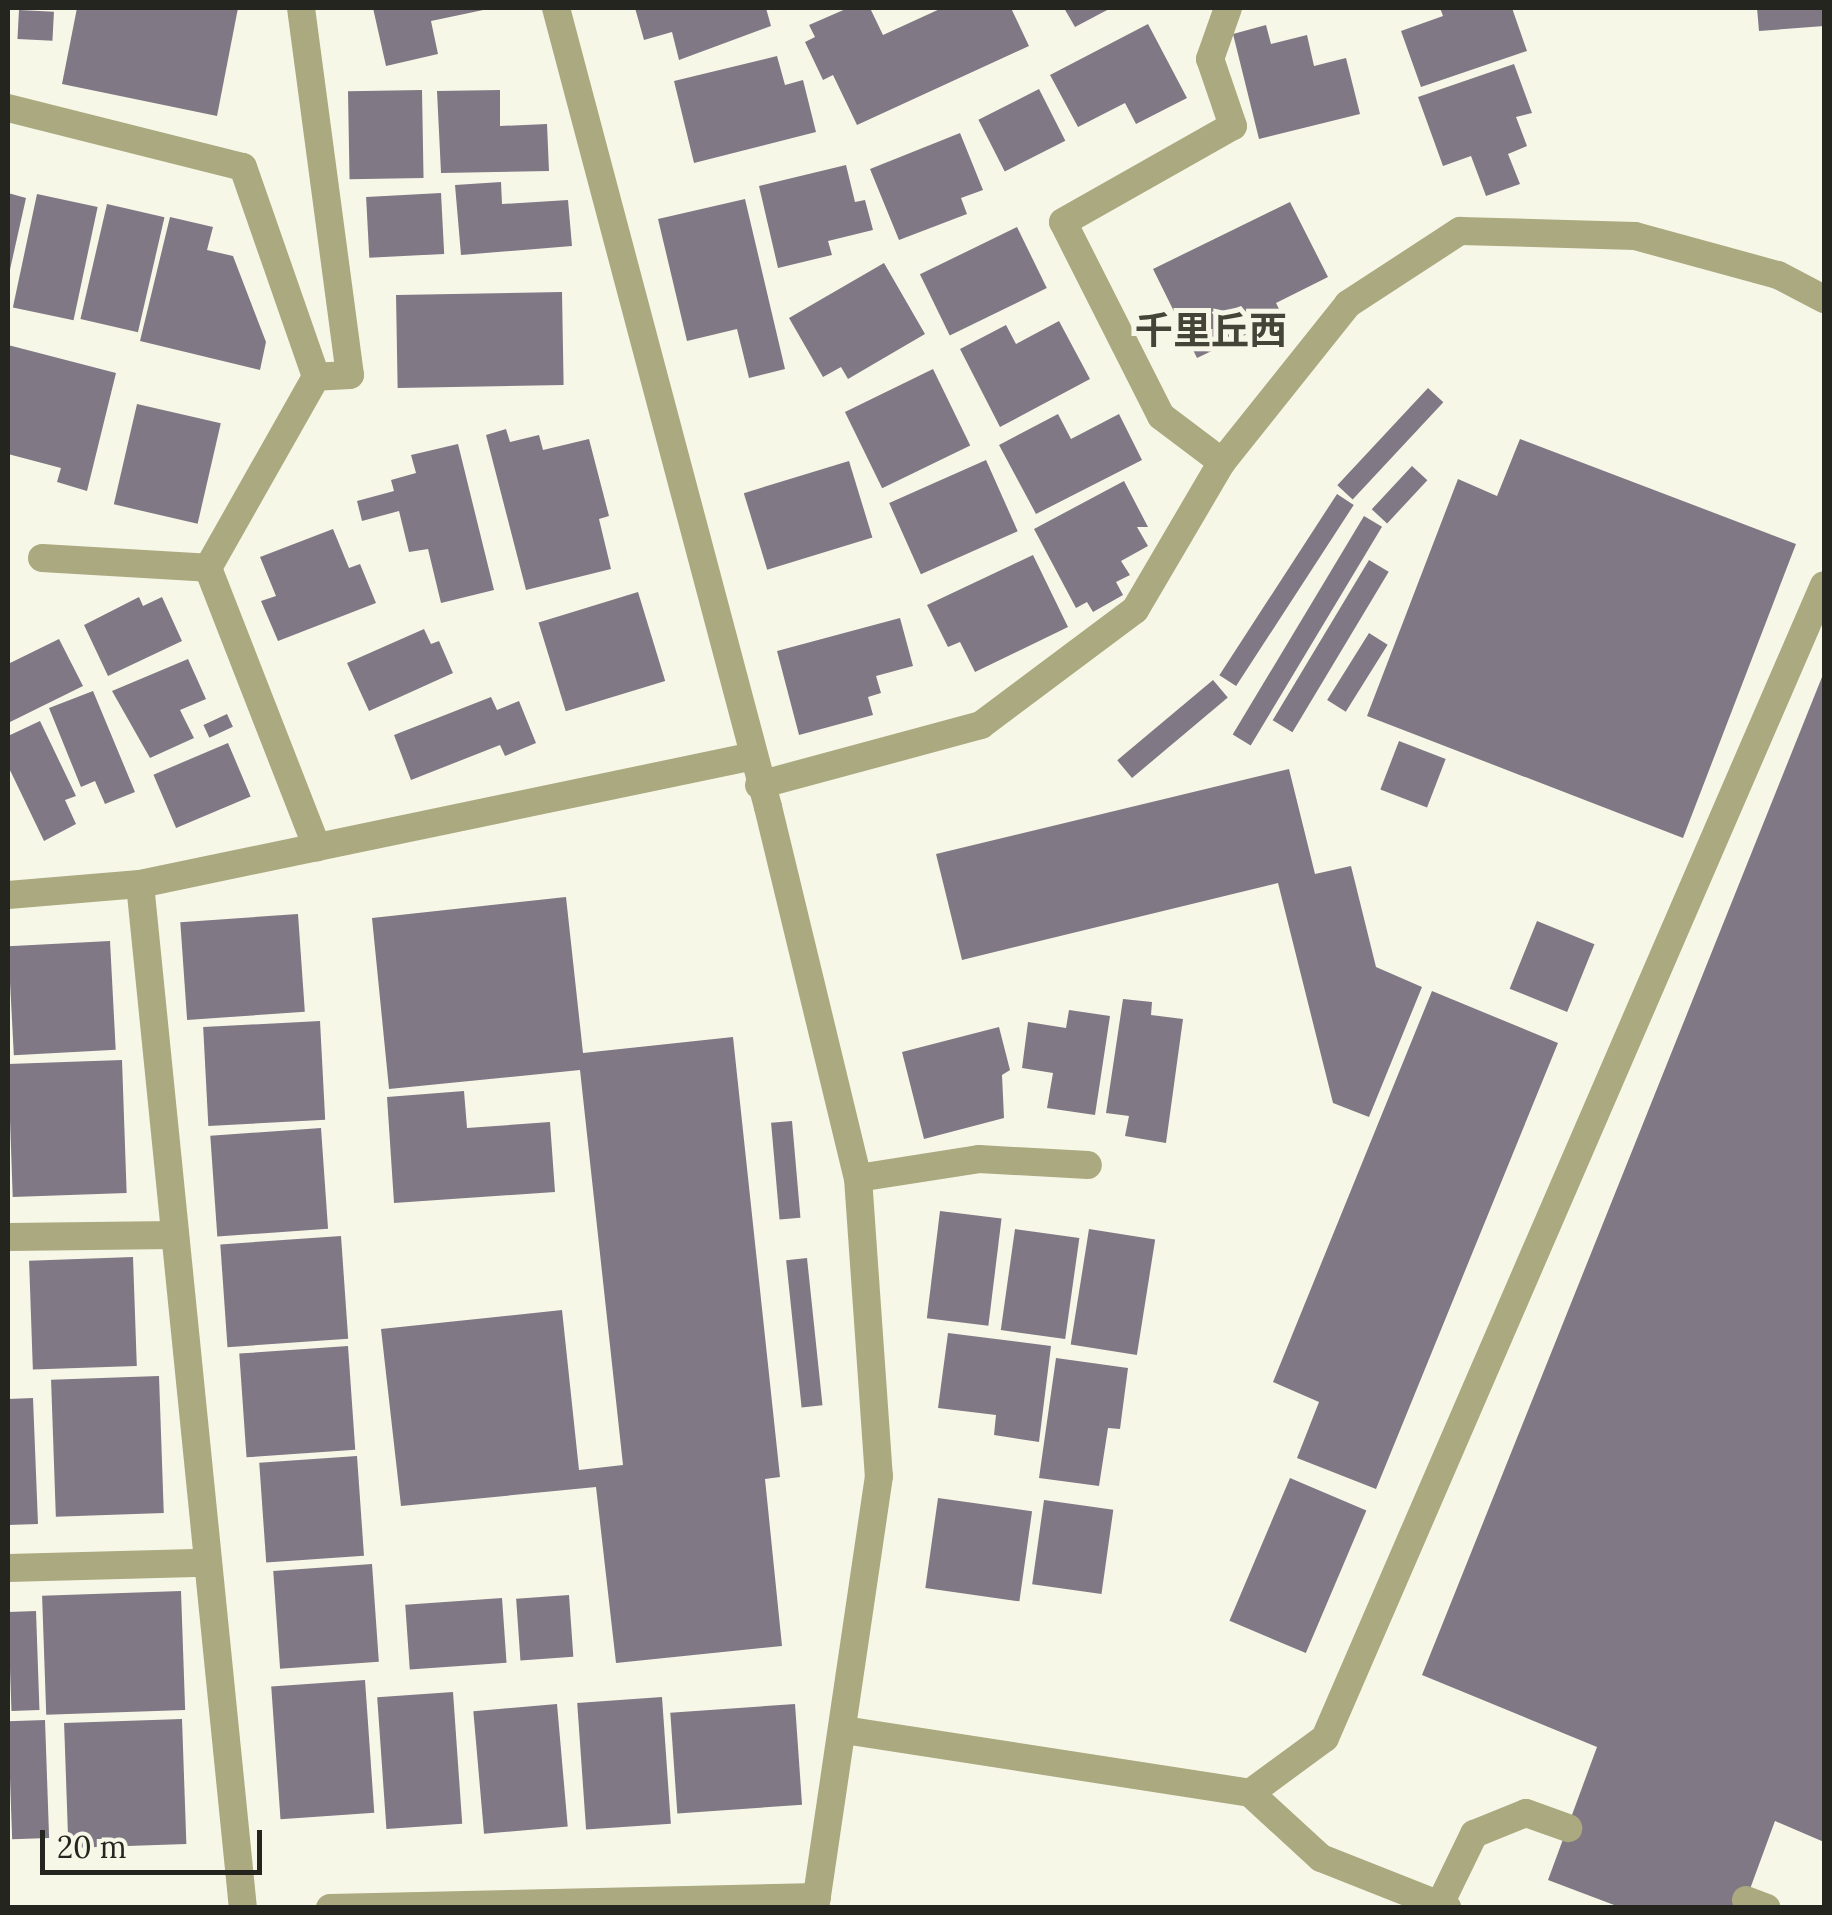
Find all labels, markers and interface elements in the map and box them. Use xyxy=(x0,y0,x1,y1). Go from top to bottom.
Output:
district label: 千里丘西 xyxy=(1135,308,1287,354)
scale bar xyxy=(45,1810,268,1872)
text: 20 m xyxy=(57,1828,126,1866)

